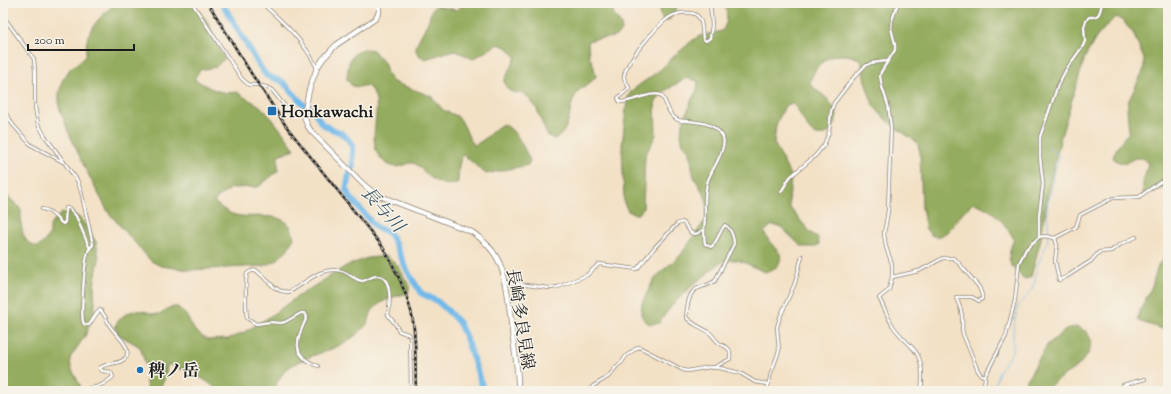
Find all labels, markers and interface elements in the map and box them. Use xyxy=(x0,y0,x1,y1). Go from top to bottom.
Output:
scale bar xyxy=(28,26,134,52)
text: 200 m xyxy=(34,32,65,50)
place label: Honkawachi xyxy=(281,101,374,125)
marker: Honkawachi xyxy=(266,105,278,117)
water label: 長与川 xyxy=(354,182,411,241)
street label: 長崎多良見線 xyxy=(499,267,539,372)
place label: 稗ノ岳 xyxy=(148,360,199,384)
marker: 稗ノ岳 xyxy=(135,365,145,375)

